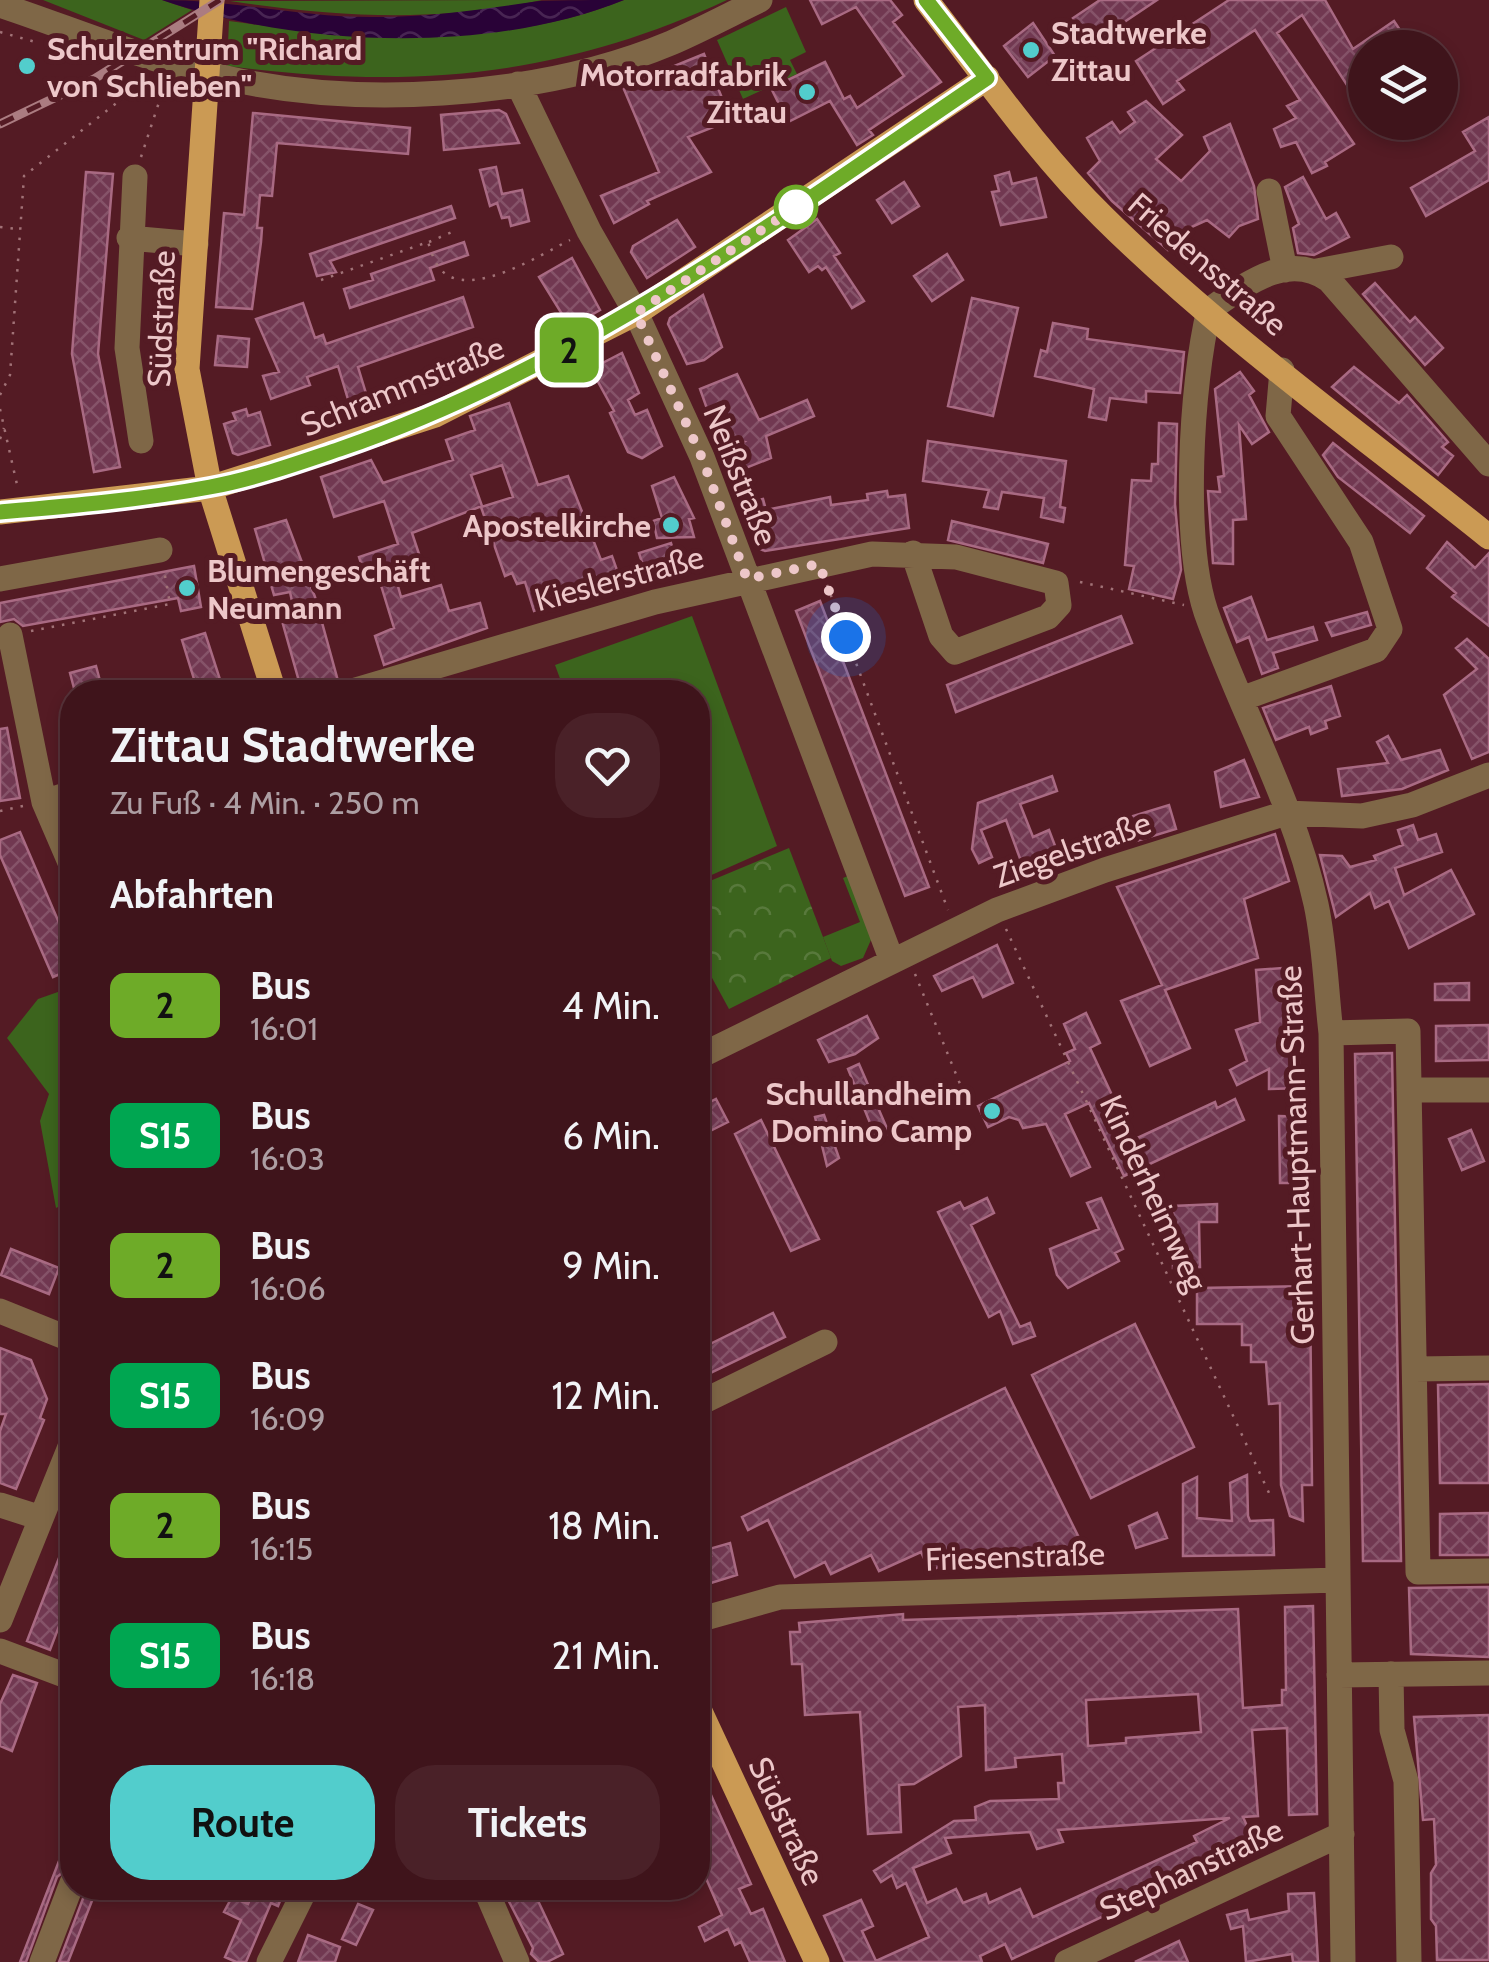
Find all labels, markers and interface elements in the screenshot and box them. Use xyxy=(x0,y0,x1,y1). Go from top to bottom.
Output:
place label: Stadtwerke Zittau xyxy=(1051,13,1207,89)
place label: Schulzentrum "Richard von Schlieben" xyxy=(47,29,362,105)
map controls xyxy=(1348,30,1458,140)
button: layers xyxy=(1348,30,1458,140)
marker: Stadtwerke Zittau xyxy=(1020,39,1042,61)
marker: Schulzentrum "Richard von Schlieben" xyxy=(16,55,38,77)
place label: Motorradfabrik Zittau xyxy=(580,55,787,131)
marker: Motorradfabrik Zittau xyxy=(796,81,818,103)
street label: Friedensstraße xyxy=(1121,184,1295,344)
unlabelled marker xyxy=(775,186,817,228)
street label: Südstraße xyxy=(139,250,183,388)
line badge: 2 xyxy=(536,318,602,382)
street label: Schrammstraße xyxy=(295,327,509,445)
text: 2 xyxy=(560,329,578,372)
street label: Neißstraße xyxy=(695,399,787,551)
place label: Apostelkirche xyxy=(463,506,651,545)
marker: Apostelkirche xyxy=(660,514,682,536)
street label: Kieslerstraße xyxy=(530,537,708,619)
place label: Blumengeschäft Neumann xyxy=(207,551,430,627)
marker: Blumengeschäft Neumann xyxy=(176,577,198,599)
your location xyxy=(821,612,871,662)
button: heart xyxy=(555,713,660,818)
text: Zittau Stadtwerke xyxy=(110,716,475,774)
text: Zu Fuß · 4 Min. · 250 m xyxy=(110,783,420,822)
street label: Ziegelstraße xyxy=(988,803,1156,895)
text: Abfahrten xyxy=(110,871,274,918)
text: Bus xyxy=(250,962,311,1009)
street label: Gerhart-Hauptmann-Straße xyxy=(1270,965,1322,1345)
text: 4 Min. xyxy=(562,982,660,1029)
text: 2 xyxy=(156,984,174,1027)
text: 16:01 xyxy=(250,1009,318,1048)
place label: Schullandheim Domino Camp xyxy=(765,1074,972,1150)
street label: Kinderheimweg xyxy=(1092,1089,1217,1298)
text: Bus xyxy=(250,1092,311,1139)
marker: Schullandheim Domino Camp xyxy=(981,1100,1003,1122)
text: 6 Min. xyxy=(562,1112,660,1159)
text: S15 xyxy=(139,1114,191,1157)
text: 16:03 xyxy=(250,1139,325,1178)
text: Bus xyxy=(250,1222,311,1269)
text: 9 Min. xyxy=(562,1242,660,1289)
text: 2 xyxy=(156,1244,174,1287)
text: 16:06 xyxy=(250,1269,326,1308)
text: Bus xyxy=(250,1352,311,1399)
text: 12 Min. xyxy=(551,1372,660,1419)
text: S15 xyxy=(139,1374,191,1417)
text: 16:09 xyxy=(250,1399,326,1438)
text: Bus xyxy=(250,1482,311,1529)
text: 18 Min. xyxy=(548,1502,660,1549)
text: 2 xyxy=(156,1504,174,1547)
text: 16:15 xyxy=(250,1529,313,1568)
street label: Friesenstraße xyxy=(924,1533,1106,1579)
text: Bus xyxy=(250,1612,311,1659)
text: 21 Min. xyxy=(551,1632,660,1679)
text: S15 xyxy=(139,1634,191,1677)
text: 16:18 xyxy=(250,1659,315,1698)
street label: Südstraße xyxy=(740,1751,834,1891)
button: Route xyxy=(110,1765,375,1880)
button: Tickets xyxy=(395,1765,660,1880)
street label: Stephanstraße xyxy=(1093,1810,1289,1928)

